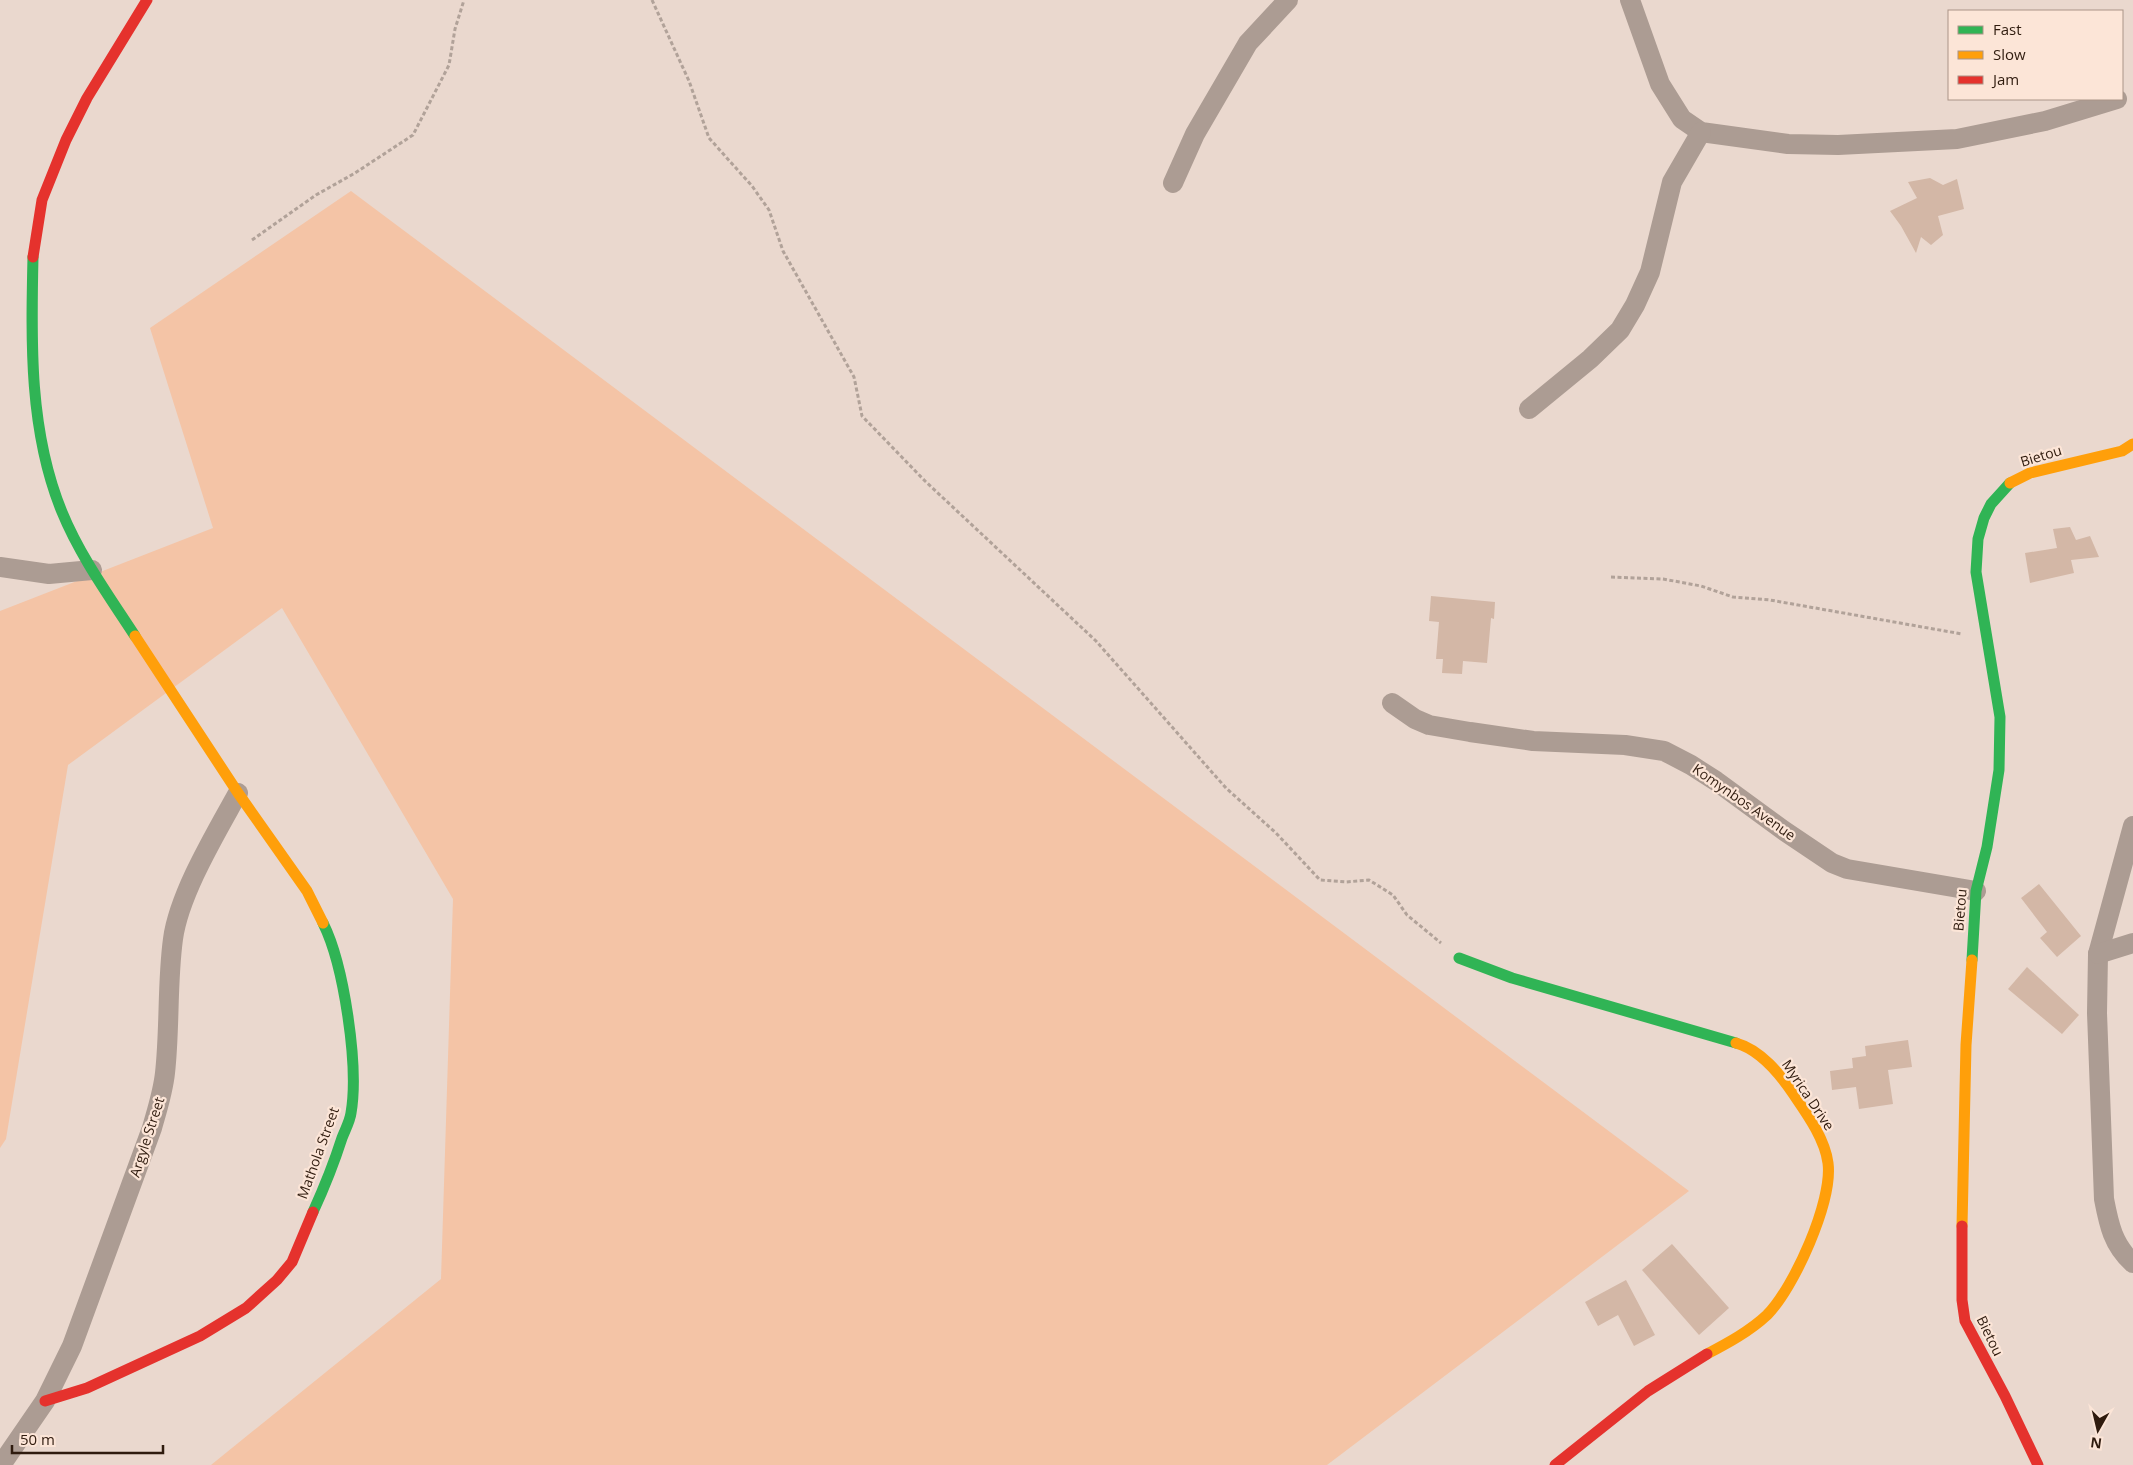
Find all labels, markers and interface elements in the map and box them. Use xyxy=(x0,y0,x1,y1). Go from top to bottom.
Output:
legend xyxy=(1948,10,2123,100)
text: Fast xyxy=(1993,19,2022,39)
text: Slow xyxy=(1993,44,2026,64)
text: Jam xyxy=(1991,69,2019,89)
street label: Bietou xyxy=(2018,440,2064,471)
street label: Komynbos Avenue xyxy=(1689,759,1800,844)
street label: Bietou xyxy=(1948,888,1971,932)
street label: Myrica Drive xyxy=(1778,1056,1839,1134)
street label: Argyle Street xyxy=(125,1094,168,1179)
street label: Mathola Street xyxy=(292,1104,343,1201)
street label: Bietou xyxy=(1973,1313,2008,1359)
north arrow xyxy=(2073,1405,2123,1455)
scale bar xyxy=(12,1422,164,1454)
text: 50 m xyxy=(20,1429,55,1449)
text: N xyxy=(2089,1433,2103,1454)

